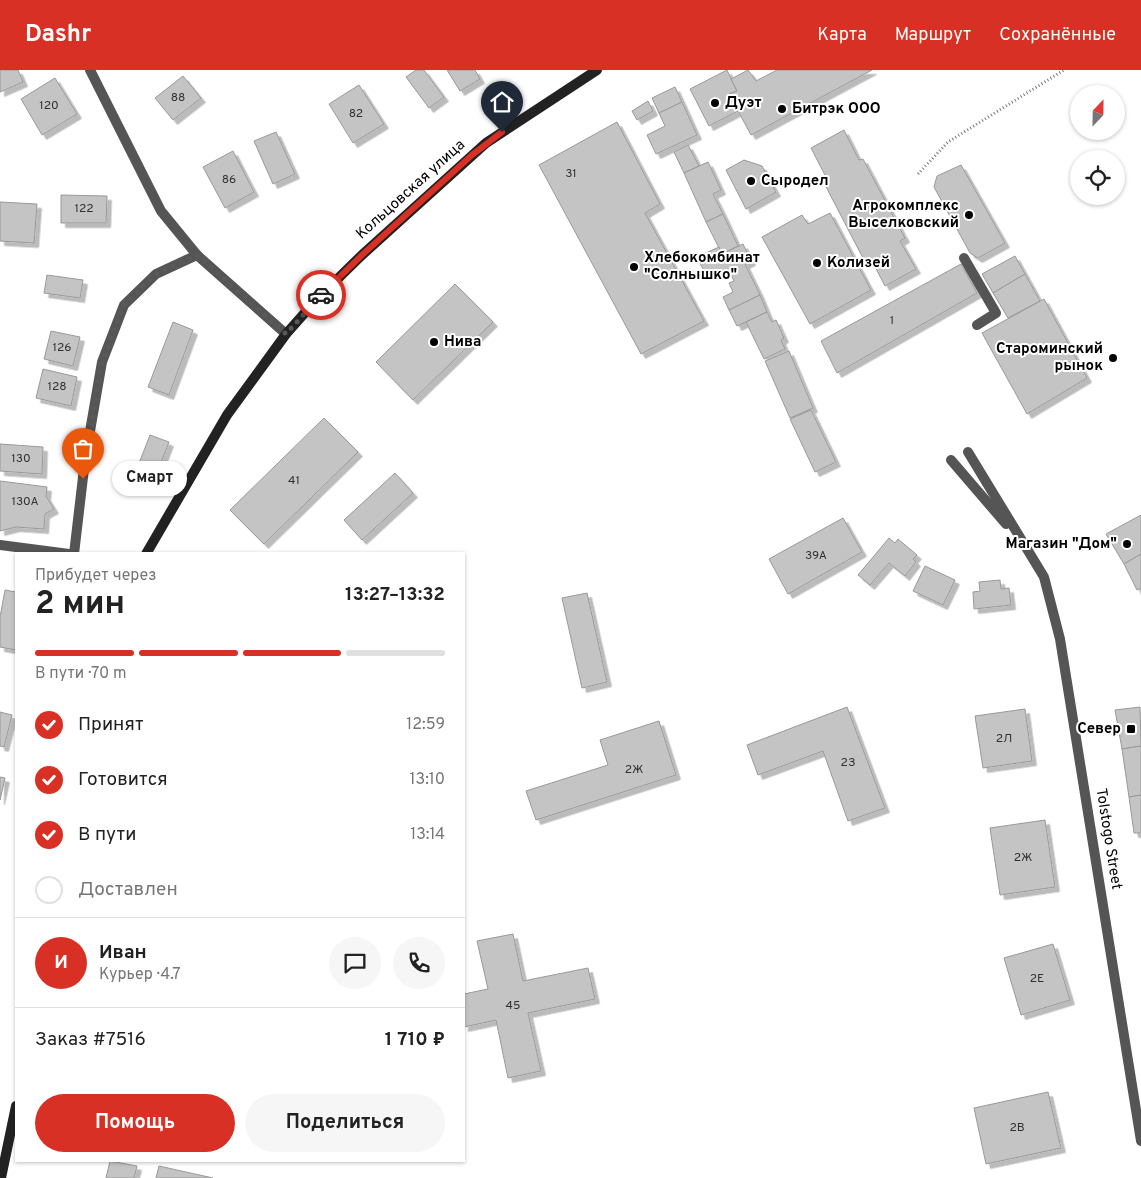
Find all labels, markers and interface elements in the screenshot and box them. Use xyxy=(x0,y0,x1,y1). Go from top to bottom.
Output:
text: Dashr xyxy=(25,20,91,50)
text: Карта xyxy=(817,24,867,47)
text: Маршрут xyxy=(895,24,971,47)
text: Сохранённые xyxy=(999,24,1116,47)
pin xyxy=(481,81,523,132)
north arrow xyxy=(1070,85,1125,140)
map controls xyxy=(1070,85,1125,205)
icon: home xyxy=(488,88,516,116)
house number: 88 xyxy=(171,90,185,106)
place label: Дуэт xyxy=(725,94,762,113)
marker: Дуэт xyxy=(709,97,721,109)
house number: 120 xyxy=(39,98,59,114)
place label: Битрэк ООО xyxy=(792,100,881,119)
marker: Битрэк ООО xyxy=(776,103,788,115)
house number: 82 xyxy=(349,106,363,122)
street label: Кольцовская улица xyxy=(352,136,470,244)
button: locate xyxy=(1070,150,1125,205)
house number: 31 xyxy=(565,166,577,182)
house number: 86 xyxy=(222,172,236,188)
place label: Сыродел xyxy=(761,172,829,191)
marker: Сыродел xyxy=(745,175,757,187)
place label: Агрокомплекс Выселковский xyxy=(848,197,959,233)
house number: 122 xyxy=(74,201,94,217)
marker: Агрокомплекс Выселковский xyxy=(963,209,975,221)
place label: Хлебокомбинат "Солнышко" xyxy=(644,249,760,285)
place label: Колизей xyxy=(827,254,890,273)
marker: Колизей xyxy=(811,257,823,269)
marker: Хлебокомбинат "Солнышко" xyxy=(628,261,640,273)
courier xyxy=(296,270,346,320)
icon: car xyxy=(307,281,335,309)
house number: 1 xyxy=(890,313,894,329)
place label: Нива xyxy=(444,333,481,352)
marker: Нива xyxy=(428,336,440,348)
house number: 126 xyxy=(53,340,71,356)
place label: Староминский рынок xyxy=(996,340,1103,376)
marker: Староминский рынок xyxy=(1107,352,1119,364)
house number: 128 xyxy=(47,379,67,395)
pin xyxy=(62,428,104,479)
icon: bag xyxy=(69,435,97,463)
house number: 130 xyxy=(11,451,31,467)
callout: Смарт xyxy=(113,462,188,496)
text: Смарт xyxy=(126,468,173,488)
house number: 41 xyxy=(288,473,300,489)
house number: 130А xyxy=(11,494,39,510)
place label: Магазин "Дом" xyxy=(1006,535,1117,554)
marker: Магазин "Дом" xyxy=(1121,538,1133,550)
house number: 39А xyxy=(805,548,827,564)
text: Прибудет через xyxy=(35,566,157,586)
text: 13:27–13:32 xyxy=(345,583,445,607)
text: 2 мин xyxy=(35,585,125,625)
text: В пути · 70 m xyxy=(35,664,127,684)
icon: check xyxy=(35,711,63,739)
text: Принят xyxy=(78,713,144,737)
text: 12:59 xyxy=(406,715,445,735)
place label: Север xyxy=(1077,720,1121,739)
marker: Север xyxy=(1125,723,1137,735)
house number: 2Л xyxy=(996,731,1012,747)
house number: 2З xyxy=(841,755,855,771)
house number: 2Ж xyxy=(625,762,643,778)
icon: check xyxy=(35,766,63,794)
text: Готовится xyxy=(78,768,168,792)
text: 13:10 xyxy=(410,770,445,790)
street label: Tolstogo Street xyxy=(1091,787,1125,891)
icon: check xyxy=(35,821,63,849)
text: В пути xyxy=(78,823,136,847)
text: 13:14 xyxy=(410,825,445,845)
house number: 2Ж xyxy=(1014,850,1032,866)
text: Доставлен xyxy=(78,878,178,902)
button: chat xyxy=(329,937,381,989)
button: phone xyxy=(393,937,445,989)
text: Иван xyxy=(99,941,147,965)
text: И xyxy=(54,951,68,975)
text: Курьер · 4.7 xyxy=(99,965,181,985)
house number: 2Е xyxy=(1030,971,1044,987)
house number: 45 xyxy=(506,998,520,1014)
text: Заказ #7516 xyxy=(35,1028,146,1052)
text: 1 710 ₽ xyxy=(385,1028,445,1052)
button: Помощь xyxy=(35,1094,235,1152)
button: Поделиться xyxy=(245,1094,445,1152)
house number: 2В xyxy=(1009,1120,1025,1136)

